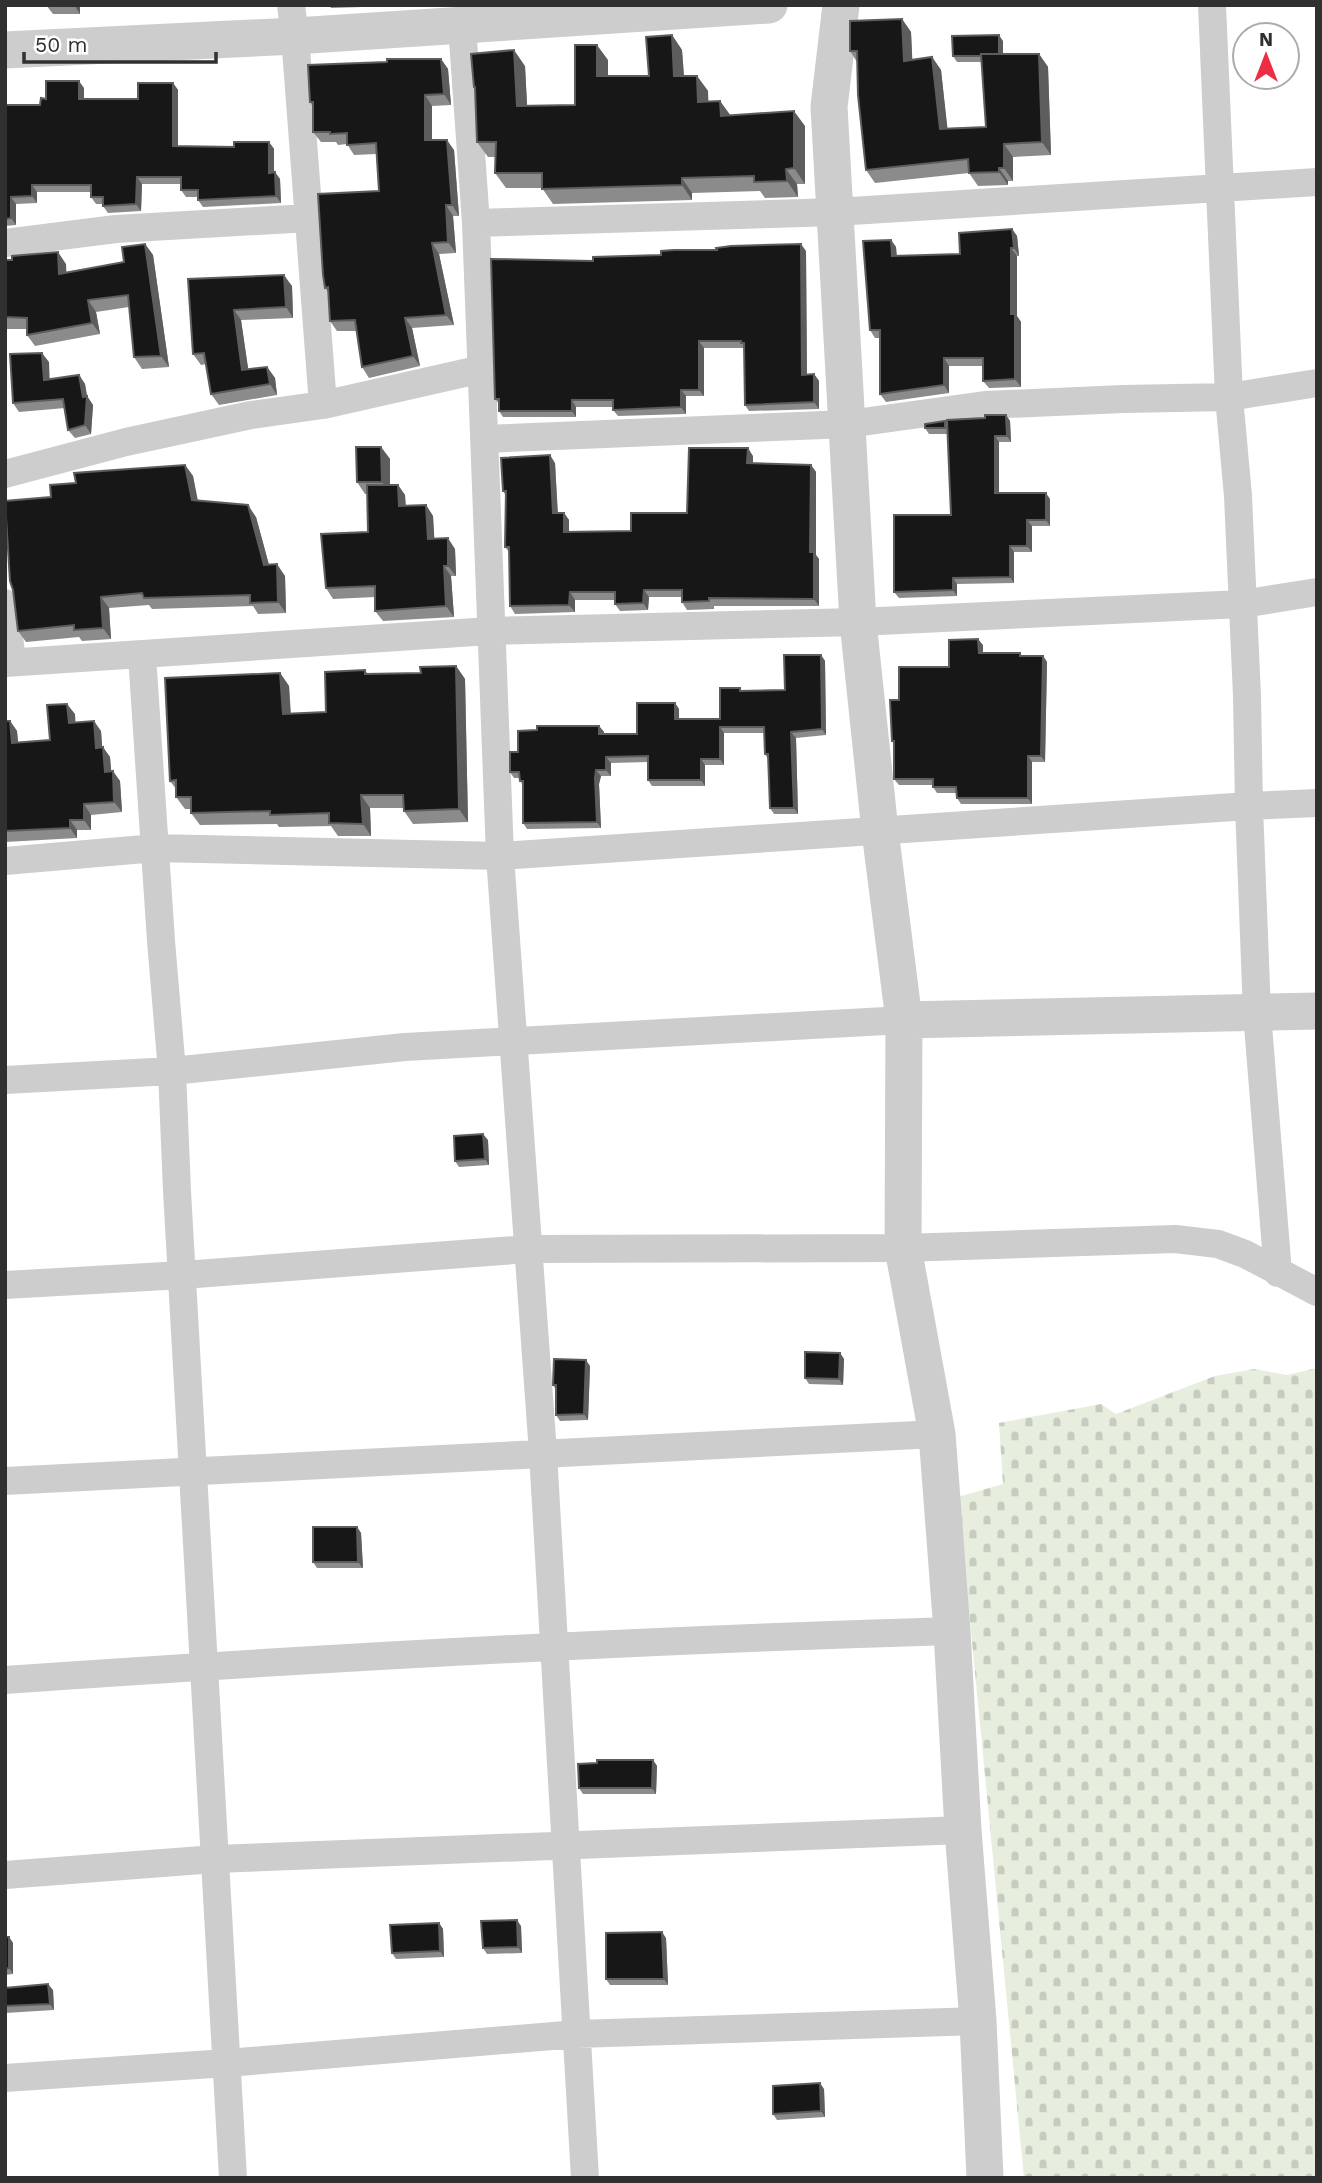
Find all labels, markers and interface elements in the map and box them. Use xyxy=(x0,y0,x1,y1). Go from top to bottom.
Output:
scale bar xyxy=(24,21,217,65)
north arrow xyxy=(1231,21,1301,91)
text: N xyxy=(1259,28,1273,51)
text: 50 m xyxy=(35,32,87,57)

